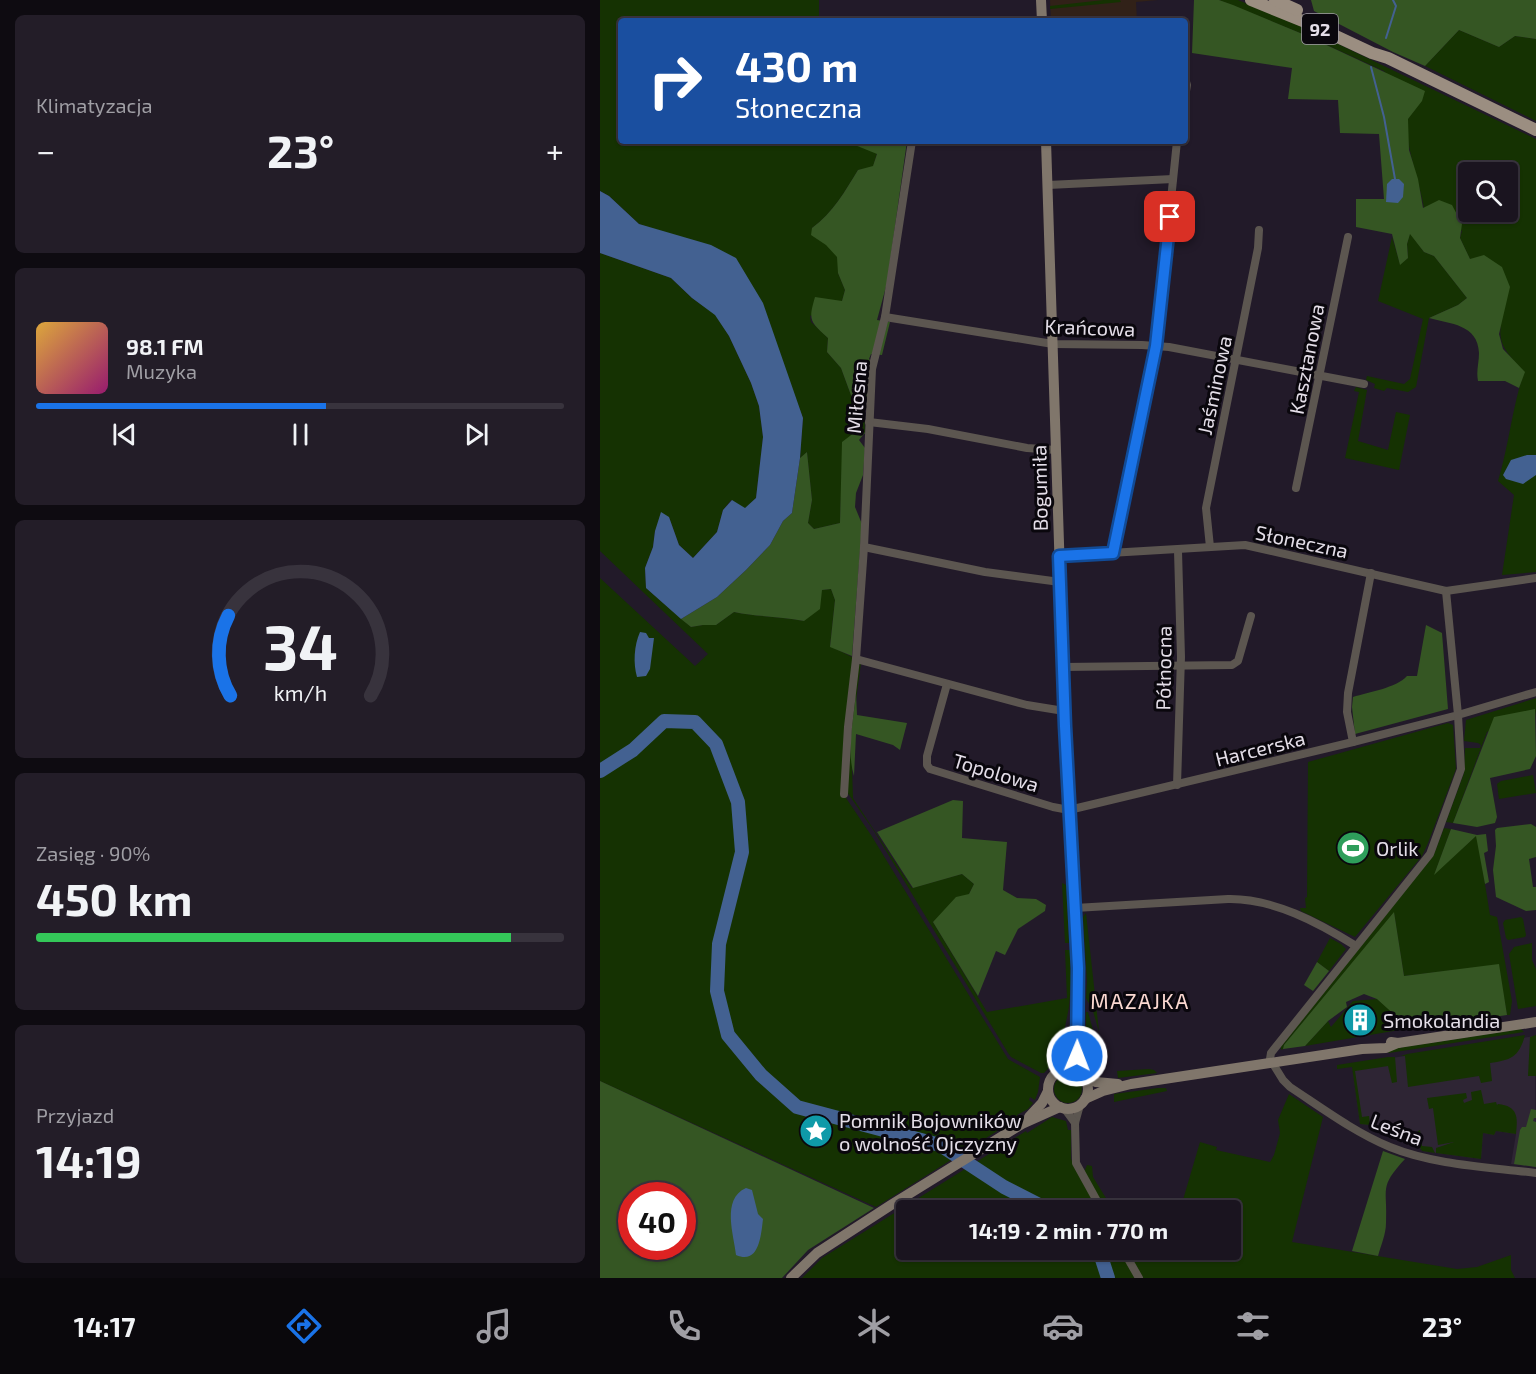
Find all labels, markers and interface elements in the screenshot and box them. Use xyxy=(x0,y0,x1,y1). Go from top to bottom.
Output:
road number: 92 xyxy=(1302,14,1338,44)
text: 430 m xyxy=(735,40,858,90)
icon: right xyxy=(636,42,714,120)
text: Słoneczna xyxy=(735,91,862,123)
text: Klimatyzacja xyxy=(36,93,152,117)
text: 23° xyxy=(267,123,334,177)
text: − xyxy=(36,130,55,170)
text: + xyxy=(546,130,564,170)
map controls xyxy=(1458,162,1518,222)
button: search xyxy=(1458,162,1518,222)
pin xyxy=(1144,191,1195,242)
icon: arrive xyxy=(1153,200,1186,233)
street label: Kasztanowa xyxy=(1284,302,1328,416)
street label: Krańcowa xyxy=(1044,313,1136,341)
text: 98.1 FM xyxy=(126,333,204,359)
street label: Jaśminowa xyxy=(1192,333,1236,437)
text: Muzyka xyxy=(126,359,197,383)
street label: Miłosna xyxy=(841,359,871,435)
icon: previous xyxy=(108,418,141,451)
icon: pause xyxy=(284,418,317,451)
icon: next xyxy=(460,418,493,451)
street label: Bogumiła xyxy=(1026,445,1052,531)
street label: Słoneczna xyxy=(1253,519,1351,563)
text: 34 xyxy=(262,608,338,683)
street label: Północna xyxy=(1150,625,1176,711)
text: km/h xyxy=(273,680,327,705)
street label: Harcerska xyxy=(1213,725,1307,771)
street label: Topolowa xyxy=(950,748,1042,796)
sports icon: Orlik xyxy=(1335,830,1371,866)
place label: Orlik xyxy=(1376,836,1418,860)
text: Zasięg · 90% xyxy=(36,841,150,865)
text: 450 km xyxy=(36,871,192,925)
district label: MAZAJKA xyxy=(1090,988,1190,1013)
building icon: Smokolandia xyxy=(1342,1002,1378,1038)
place label: Smokolandia xyxy=(1383,1008,1500,1032)
position arrow xyxy=(1045,1024,1109,1088)
text: Przyjazd xyxy=(36,1103,114,1127)
place label: Pomnik Bojowników o wolność Ojczyzny xyxy=(839,1108,1021,1155)
street label: Leśna xyxy=(1368,1108,1426,1150)
place icon: Pomnik Bojowników o wolność Ojczyzny xyxy=(798,1113,834,1149)
text: 14:19 xyxy=(36,1133,142,1187)
speed limit sign: 40 xyxy=(618,1182,696,1260)
text: 14:19 · 2 min · 770 m xyxy=(969,1217,1168,1243)
icon: directions xyxy=(283,1305,325,1347)
icon: music xyxy=(473,1305,515,1347)
icon: phone xyxy=(663,1305,705,1347)
icon: climate xyxy=(853,1305,895,1347)
icon: car xyxy=(1042,1305,1084,1347)
icon: filters xyxy=(1232,1305,1274,1347)
text: 14:17 xyxy=(74,1310,136,1342)
text: 23° xyxy=(1422,1310,1462,1342)

